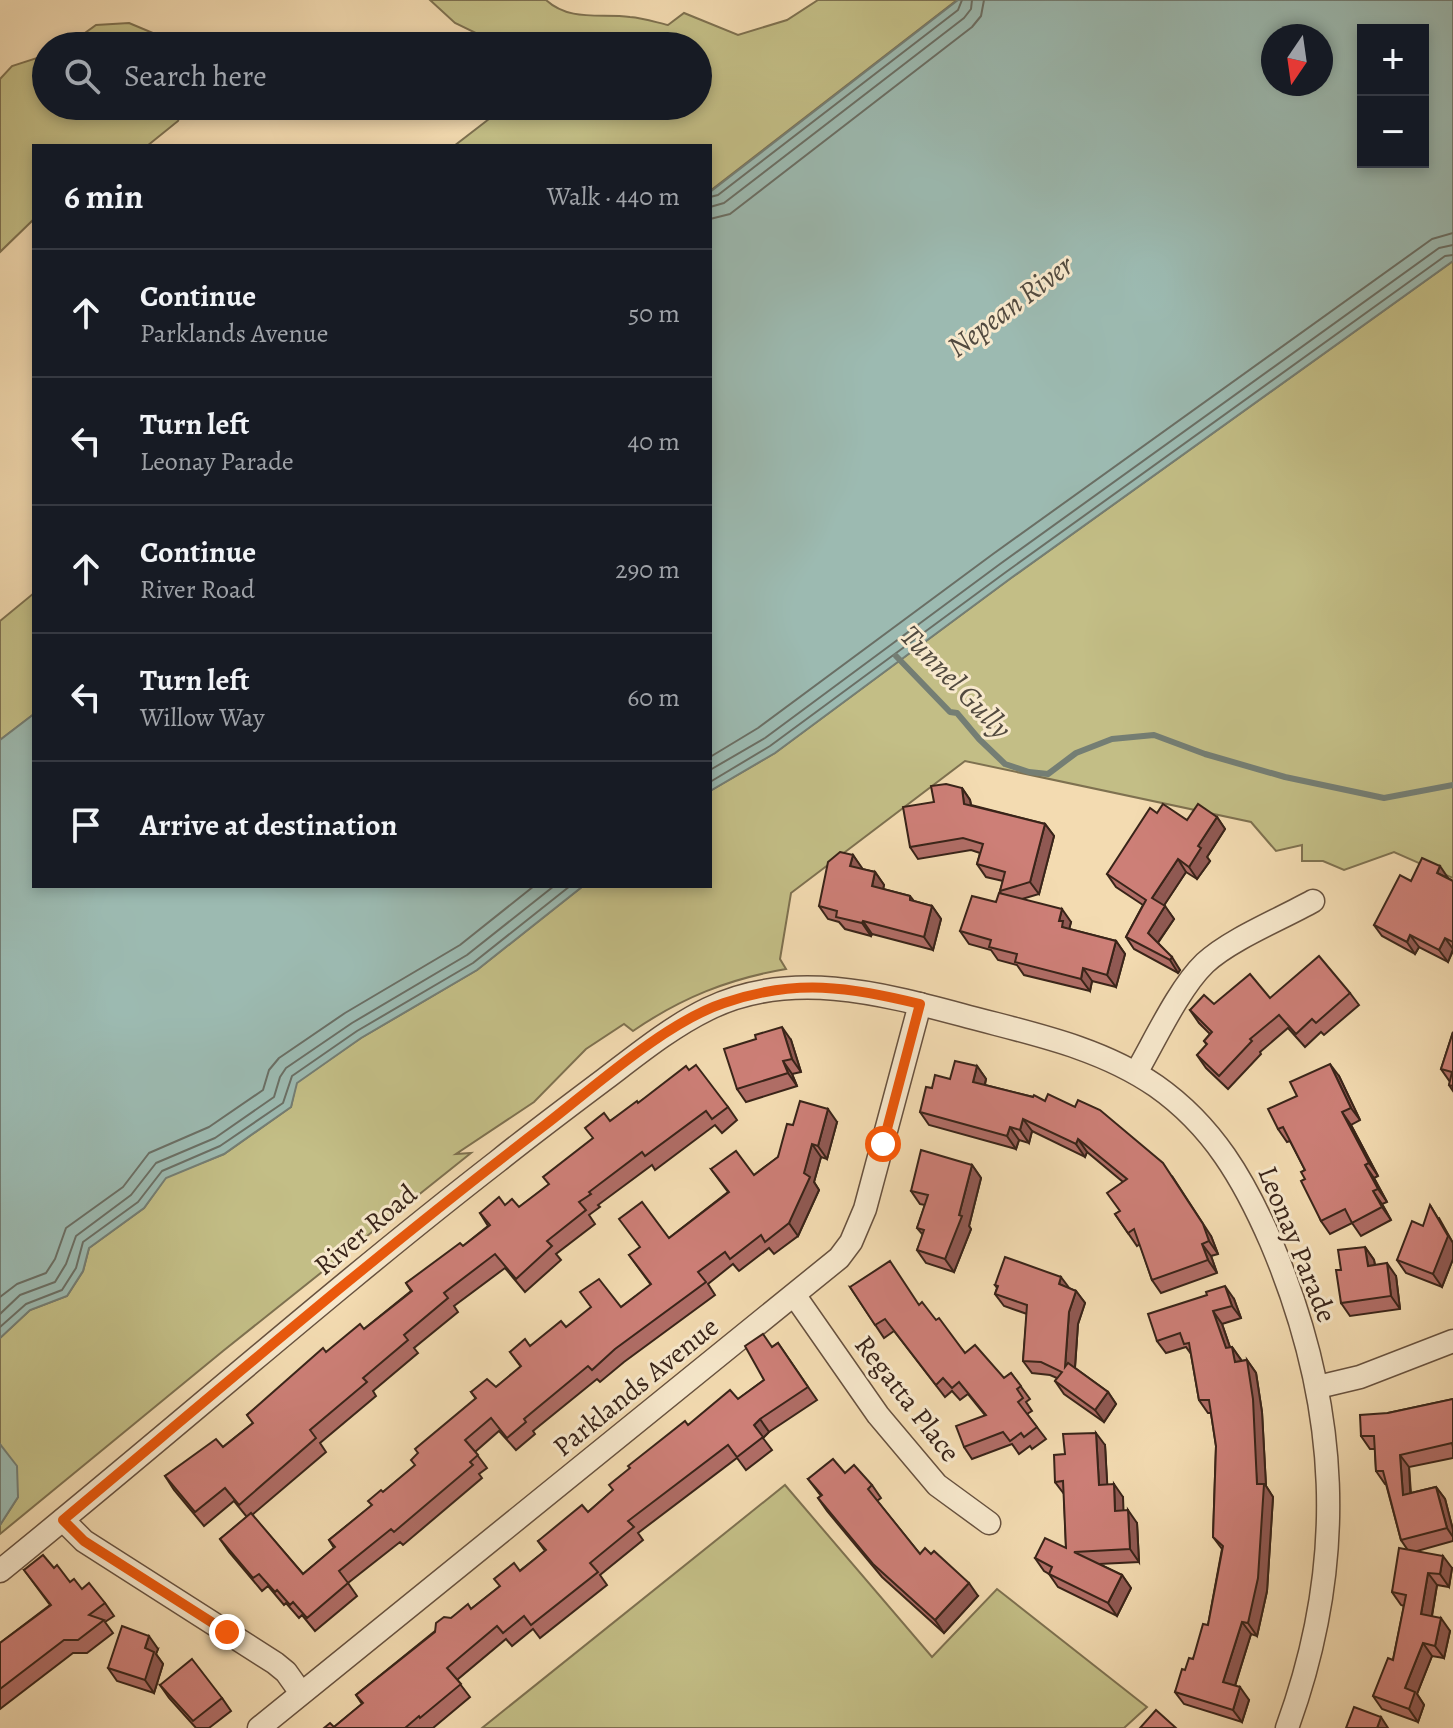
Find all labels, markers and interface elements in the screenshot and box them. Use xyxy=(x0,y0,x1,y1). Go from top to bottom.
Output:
north arrow xyxy=(1261,24,1333,96)
map controls xyxy=(1357,24,1429,168)
button: + xyxy=(1357,24,1429,96)
search box xyxy=(32,32,712,120)
icon: search xyxy=(60,54,104,98)
text: Search here xyxy=(124,56,267,96)
button: − xyxy=(1357,96,1429,168)
text: 6 min xyxy=(64,173,143,220)
text: Walk · 440 m xyxy=(547,179,680,214)
water label: Nepean River xyxy=(939,245,1082,366)
text: Continue xyxy=(140,276,256,316)
icon: ahead xyxy=(64,291,108,335)
text: 50 m xyxy=(628,296,680,331)
text: Parklands Avenue xyxy=(140,316,329,351)
text: Turn left xyxy=(140,404,249,444)
icon: left xyxy=(64,419,108,463)
text: 40 m xyxy=(628,424,680,459)
text: Leonay Parade xyxy=(140,444,294,479)
text: Continue xyxy=(140,532,256,572)
icon: ahead xyxy=(64,547,108,591)
text: 290 m xyxy=(615,552,680,587)
text: River Road xyxy=(140,572,255,607)
water label: Tunnel Gully xyxy=(892,616,1020,748)
text: Turn left xyxy=(140,660,249,700)
icon: left xyxy=(64,675,108,719)
text: 60 m xyxy=(627,680,680,715)
text: Willow Way xyxy=(140,700,265,735)
icon: arrive xyxy=(64,803,108,847)
text: Arrive at destination xyxy=(140,805,397,845)
route start xyxy=(865,1126,901,1162)
street label: Leonay Parade xyxy=(1248,1160,1346,1328)
street label: River Road xyxy=(306,1175,426,1284)
street label: Parklands Avenue xyxy=(545,1308,726,1465)
street label: Regatta Place xyxy=(846,1327,969,1470)
route end xyxy=(209,1614,245,1650)

